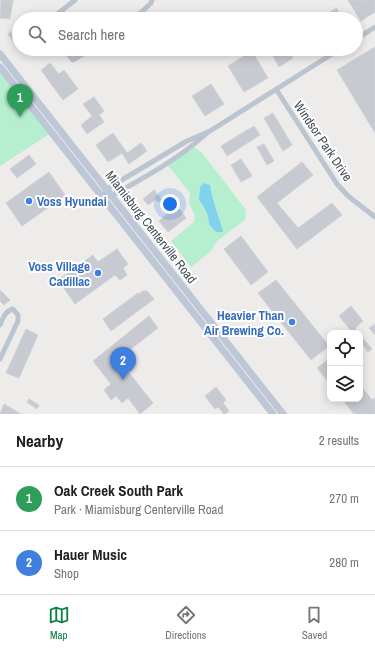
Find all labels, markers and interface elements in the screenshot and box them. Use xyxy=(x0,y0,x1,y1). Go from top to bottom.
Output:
search box xyxy=(12,12,363,56)
icon: search xyxy=(26,23,48,45)
text: Search here xyxy=(58,24,125,45)
pin: 1 xyxy=(7,84,33,117)
street label: Windsor Park Drive xyxy=(290,98,356,184)
street label: Miamisburg Centerville Road xyxy=(102,167,200,287)
place label: Voss Hyundai xyxy=(37,193,107,210)
your location xyxy=(160,194,180,214)
marker: Voss Hyundai xyxy=(24,196,34,206)
place label: Voss Village Cadillac xyxy=(28,258,90,290)
marker: Voss Village Cadillac xyxy=(93,268,103,278)
place label: Heavier Than Air Brewing Co. xyxy=(204,307,284,339)
marker: Heavier Than Air Brewing Co. xyxy=(287,317,297,327)
map controls xyxy=(327,330,363,402)
button: locate xyxy=(327,330,363,366)
pin: 2 xyxy=(110,347,136,380)
button: layers xyxy=(327,366,363,402)
text: Nearby xyxy=(16,429,63,452)
text: 2 results xyxy=(319,432,359,449)
text: Oak Creek South Park xyxy=(54,480,183,501)
text: 1 xyxy=(26,490,32,507)
text: 270 m xyxy=(329,490,359,507)
text: Park · Miamisburg Centerville Road xyxy=(54,501,223,518)
text: Hauer Music xyxy=(54,544,127,565)
text: 2 xyxy=(26,554,32,571)
text: 280 m xyxy=(329,554,359,571)
text: Shop xyxy=(54,565,79,582)
tab: Map xyxy=(48,604,70,642)
tab: Directions xyxy=(165,604,206,642)
tab: Saved xyxy=(302,604,327,642)

